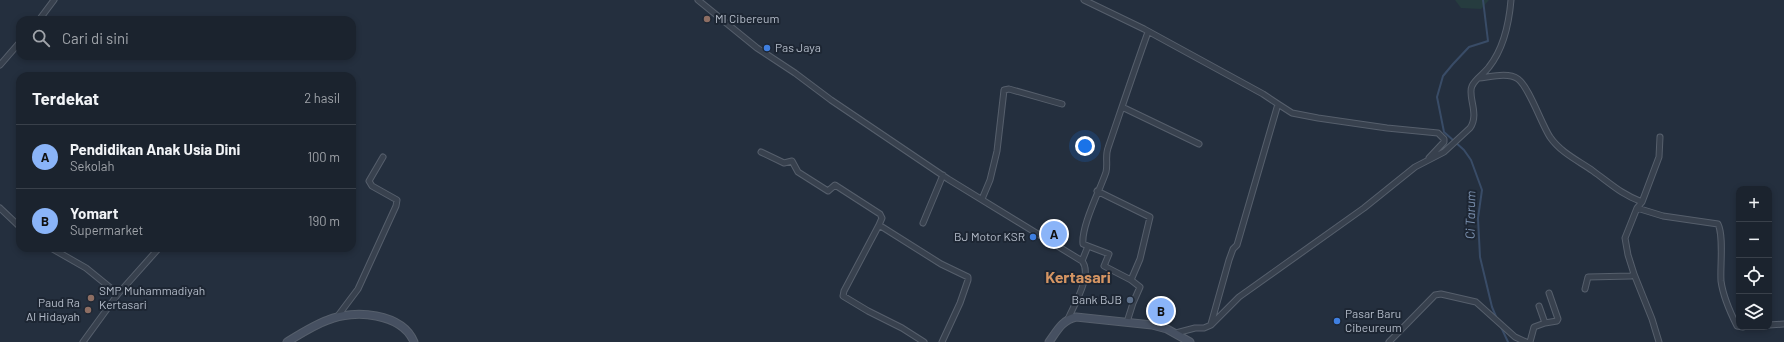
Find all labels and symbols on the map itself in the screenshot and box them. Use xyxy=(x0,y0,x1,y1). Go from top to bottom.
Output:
place label: MI Cibereum xyxy=(715,11,779,25)
marker: MI Cibereum xyxy=(702,14,712,24)
place label: Pas Jaya xyxy=(775,40,821,54)
marker: Pas Jaya xyxy=(762,43,772,53)
your location xyxy=(1075,136,1095,156)
water label: Ci Tarum xyxy=(1462,191,1478,239)
pin: A xyxy=(1041,219,1067,249)
place label: BJ Motor KSR xyxy=(954,229,1025,243)
marker: BJ Motor KSR xyxy=(1028,232,1038,242)
district label: Kertasari xyxy=(1045,267,1111,286)
place label: SMP Muhammadiyah Kertasari xyxy=(99,283,205,311)
place label: Bank BJB xyxy=(1072,292,1122,306)
marker: SMP Muhammadiyah Kertasari xyxy=(86,293,96,303)
place label: Paud Ra Al Hidayah xyxy=(26,295,80,323)
marker: Bank BJB xyxy=(1125,295,1135,305)
pin: B xyxy=(1148,296,1174,326)
marker: Paud Ra Al Hidayah xyxy=(83,305,93,315)
place label: Pasar Baru Cibeureum xyxy=(1345,306,1402,334)
marker: Pasar Baru Cibeureum xyxy=(1332,316,1342,326)

